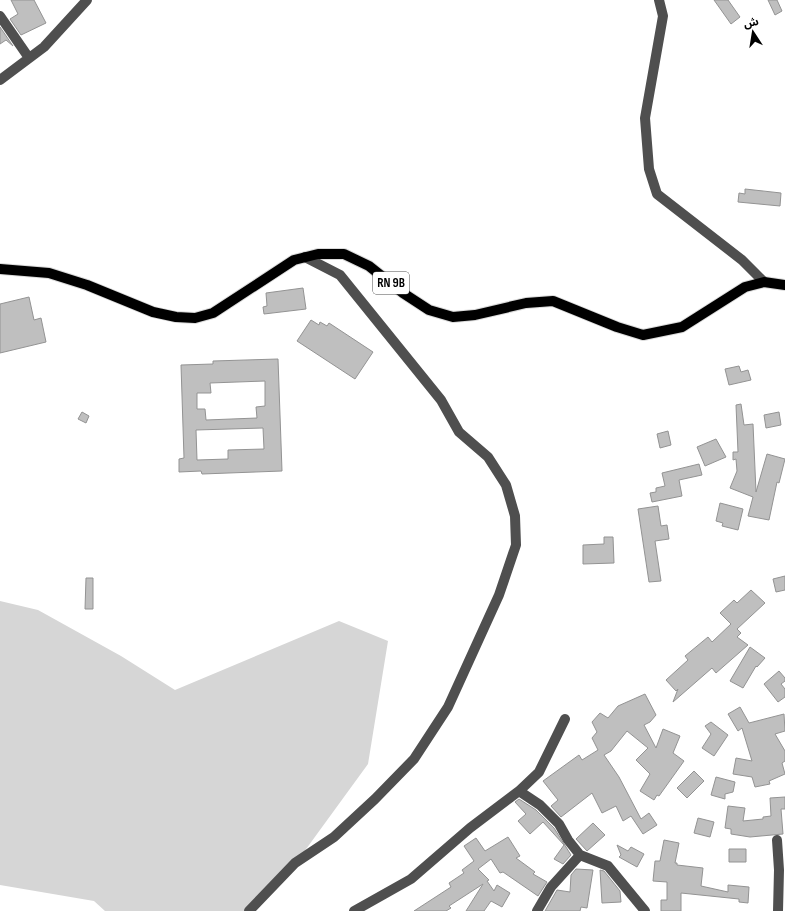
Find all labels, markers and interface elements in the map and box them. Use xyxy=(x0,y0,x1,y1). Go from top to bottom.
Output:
north arrow xyxy=(733,12,773,52)
text: ش xyxy=(742,15,760,31)
road number: RN 9B xyxy=(373,272,409,294)

